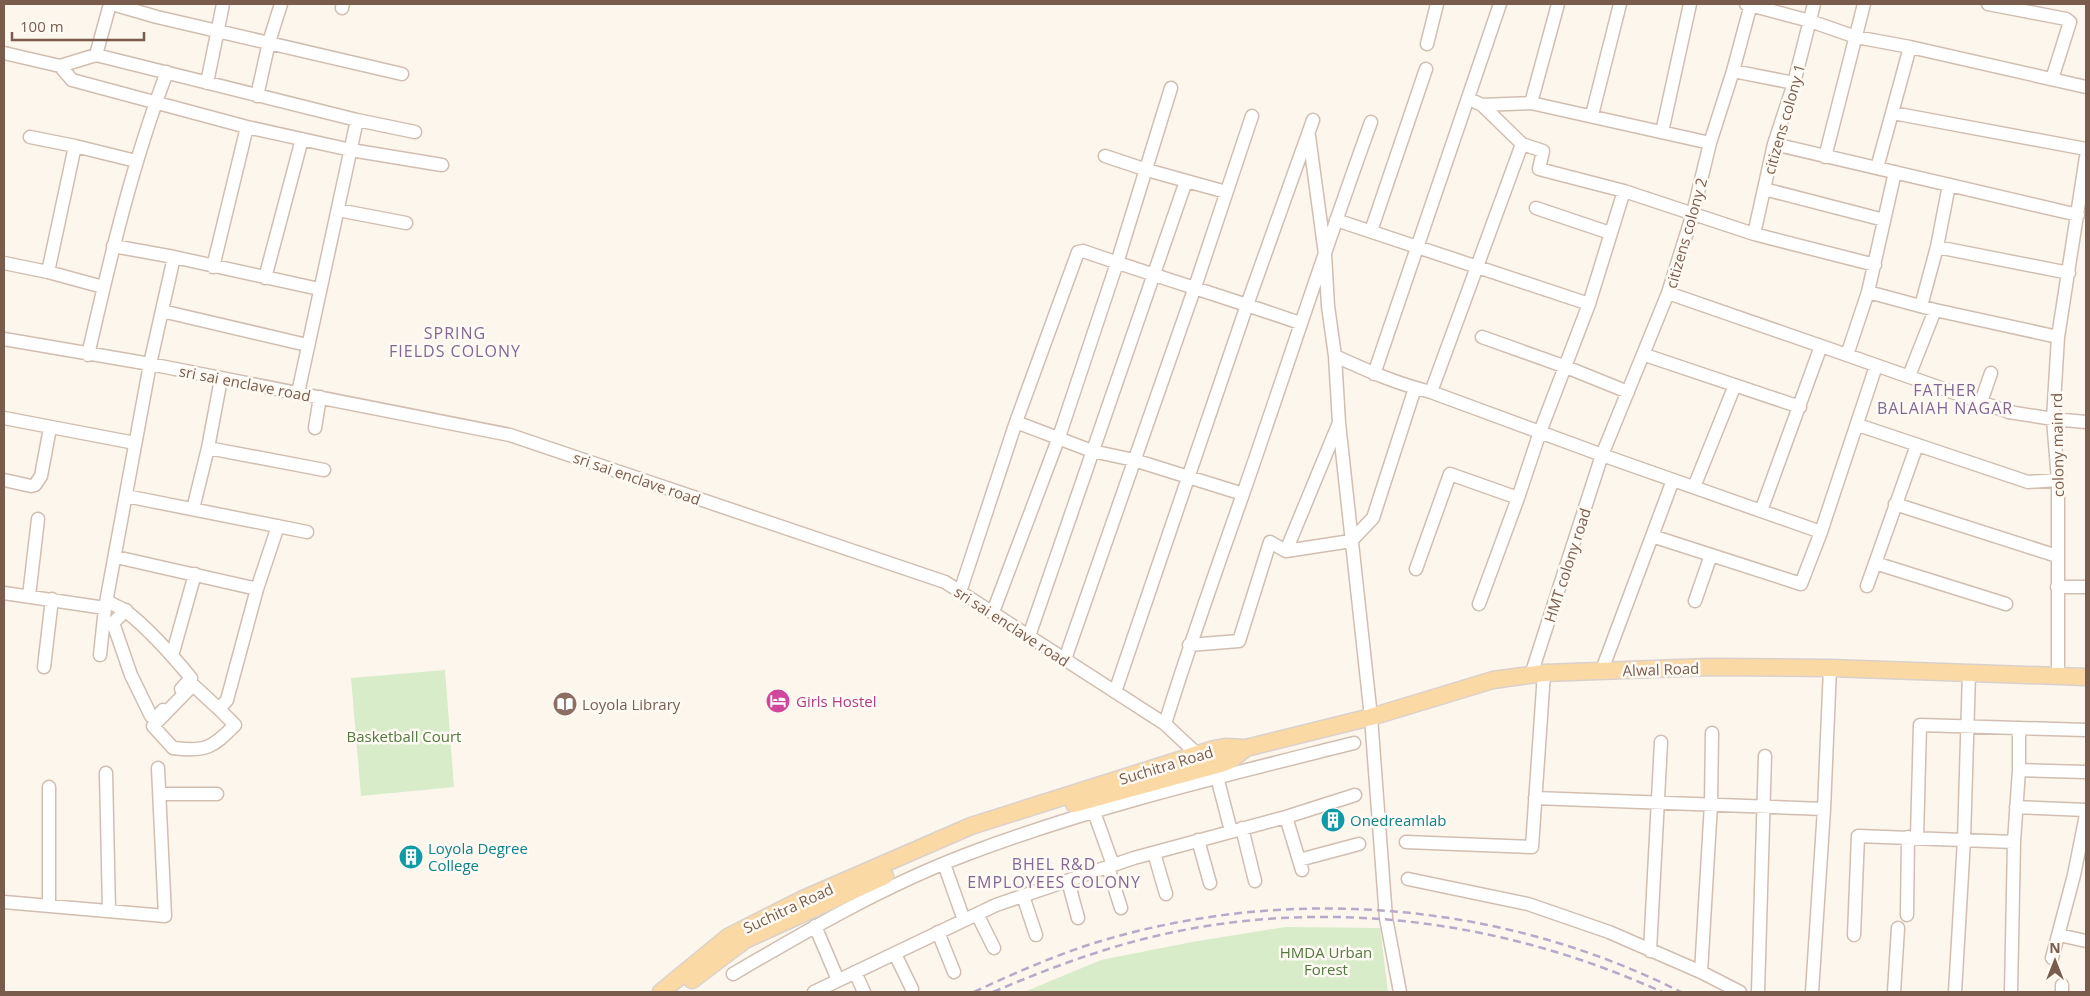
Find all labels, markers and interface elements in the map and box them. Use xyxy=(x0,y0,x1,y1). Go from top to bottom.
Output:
scale bar xyxy=(12,10,145,42)
text: 100 m xyxy=(20,16,64,36)
street label: citizens colony 1 xyxy=(1759,61,1809,177)
street label: citizens colony 2 xyxy=(1661,175,1711,291)
district label: SPRING FIELDS COLONY xyxy=(389,322,521,362)
street label: sri sai enclave road xyxy=(178,360,312,406)
district label: FATHER BALAIAH NAGAR xyxy=(1877,379,2013,419)
street label: colony main rd xyxy=(2046,393,2068,497)
street label: sri sai enclave road xyxy=(571,447,703,509)
street label: HMT colony road xyxy=(1539,505,1595,625)
street label: sri sai enclave road xyxy=(951,581,1073,671)
street label: Alwal Road xyxy=(1622,658,1700,680)
hotel icon: Girls Hostel xyxy=(765,688,791,714)
library icon: Loyola Library xyxy=(552,691,578,717)
place label: Girls Hostel xyxy=(796,691,876,711)
place label: Loyola Library xyxy=(582,694,681,714)
park label: Basketball Court xyxy=(347,726,461,746)
street label: Suchitra Road xyxy=(1117,741,1215,789)
building icon: Onedreamlab xyxy=(1320,807,1346,833)
place label: Onedreamlab xyxy=(1350,810,1447,830)
place label: Loyola Degree College xyxy=(428,838,528,875)
building icon: Loyola Degree College xyxy=(398,844,424,870)
district label: BHEL R&D EMPLOYEES COLONY xyxy=(967,853,1141,893)
street label: Suchitra Road xyxy=(740,878,836,938)
north arrow xyxy=(2030,936,2080,986)
text: N xyxy=(2049,938,2061,957)
park label: HMDA Urban Forest xyxy=(1280,942,1372,979)

